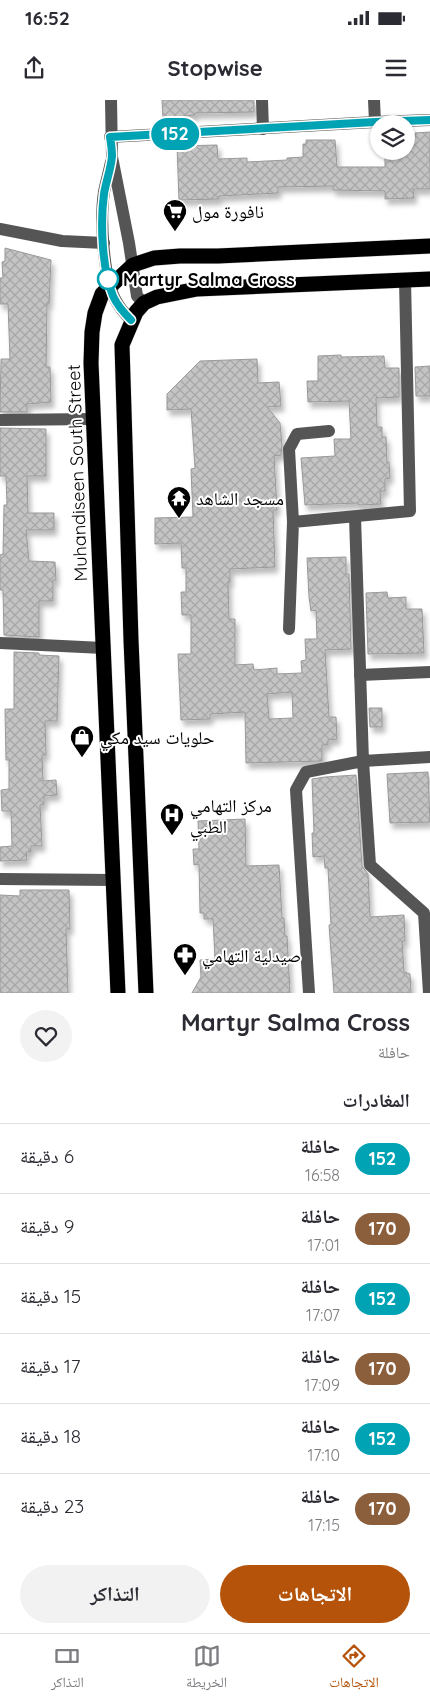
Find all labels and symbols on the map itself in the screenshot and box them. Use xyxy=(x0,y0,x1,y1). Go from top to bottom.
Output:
line badge: 152 xyxy=(146,118,204,150)
supermarket icon: نافورة مول xyxy=(162,198,188,232)
place label: نافورة مول xyxy=(192,200,264,223)
marker: Martyr Salma Cross xyxy=(97,268,119,290)
place label: Martyr Salma Cross xyxy=(123,268,295,291)
street label: Muhandiseen South Street xyxy=(62,364,92,582)
temple icon: مسجد الشاهد xyxy=(166,485,192,519)
place label: مسجد الشاهد xyxy=(196,487,284,510)
shop icon: حلويات سيد مكي xyxy=(69,724,95,758)
place label: حلويات سيد مكي xyxy=(100,726,214,752)
place label: مركز التهامي الطبي xyxy=(190,794,272,841)
hospital icon: مركز التهامي الطبي xyxy=(159,802,185,836)
pharmacy icon: صيدلية التهامي xyxy=(172,942,198,976)
place label: صيدلية التهامي xyxy=(202,944,301,970)

